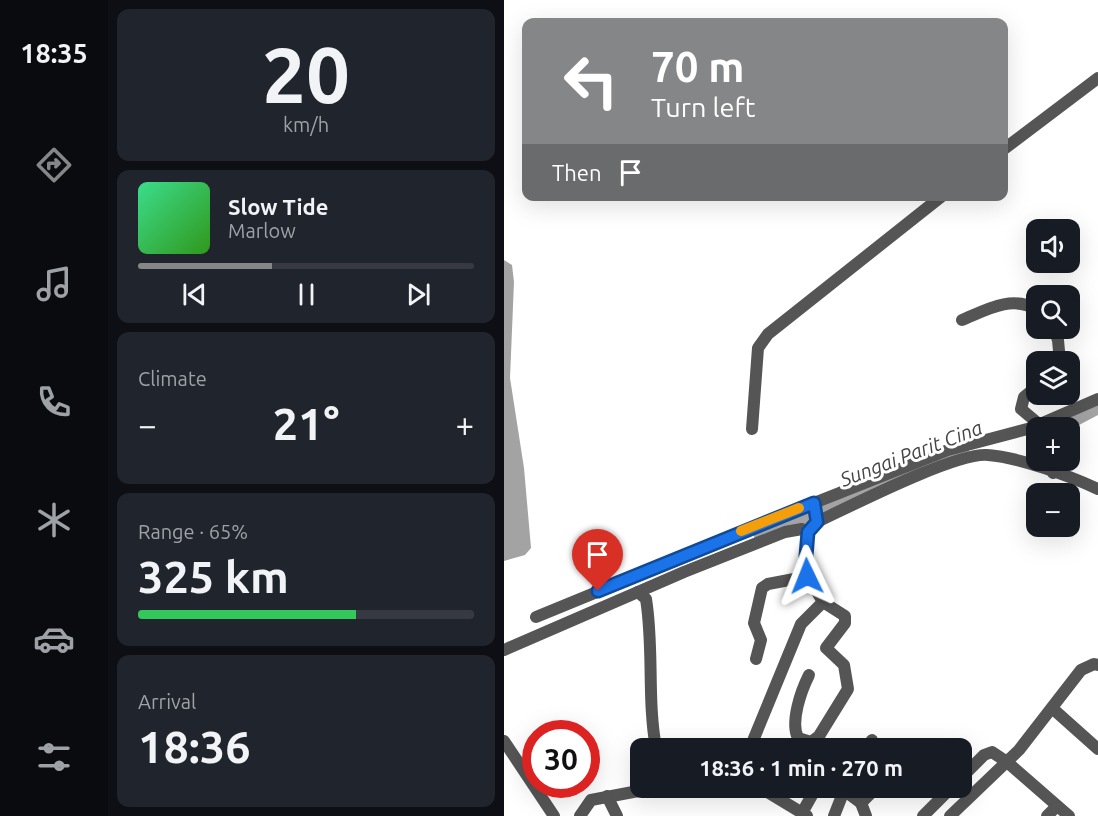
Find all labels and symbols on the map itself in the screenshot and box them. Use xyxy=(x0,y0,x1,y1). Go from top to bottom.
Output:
water label: Sungai Parit Cina xyxy=(836,415,985,491)
pin xyxy=(572,529,623,591)
position arrow xyxy=(775,544,839,608)
speed limit sign: 30 xyxy=(522,720,600,798)

